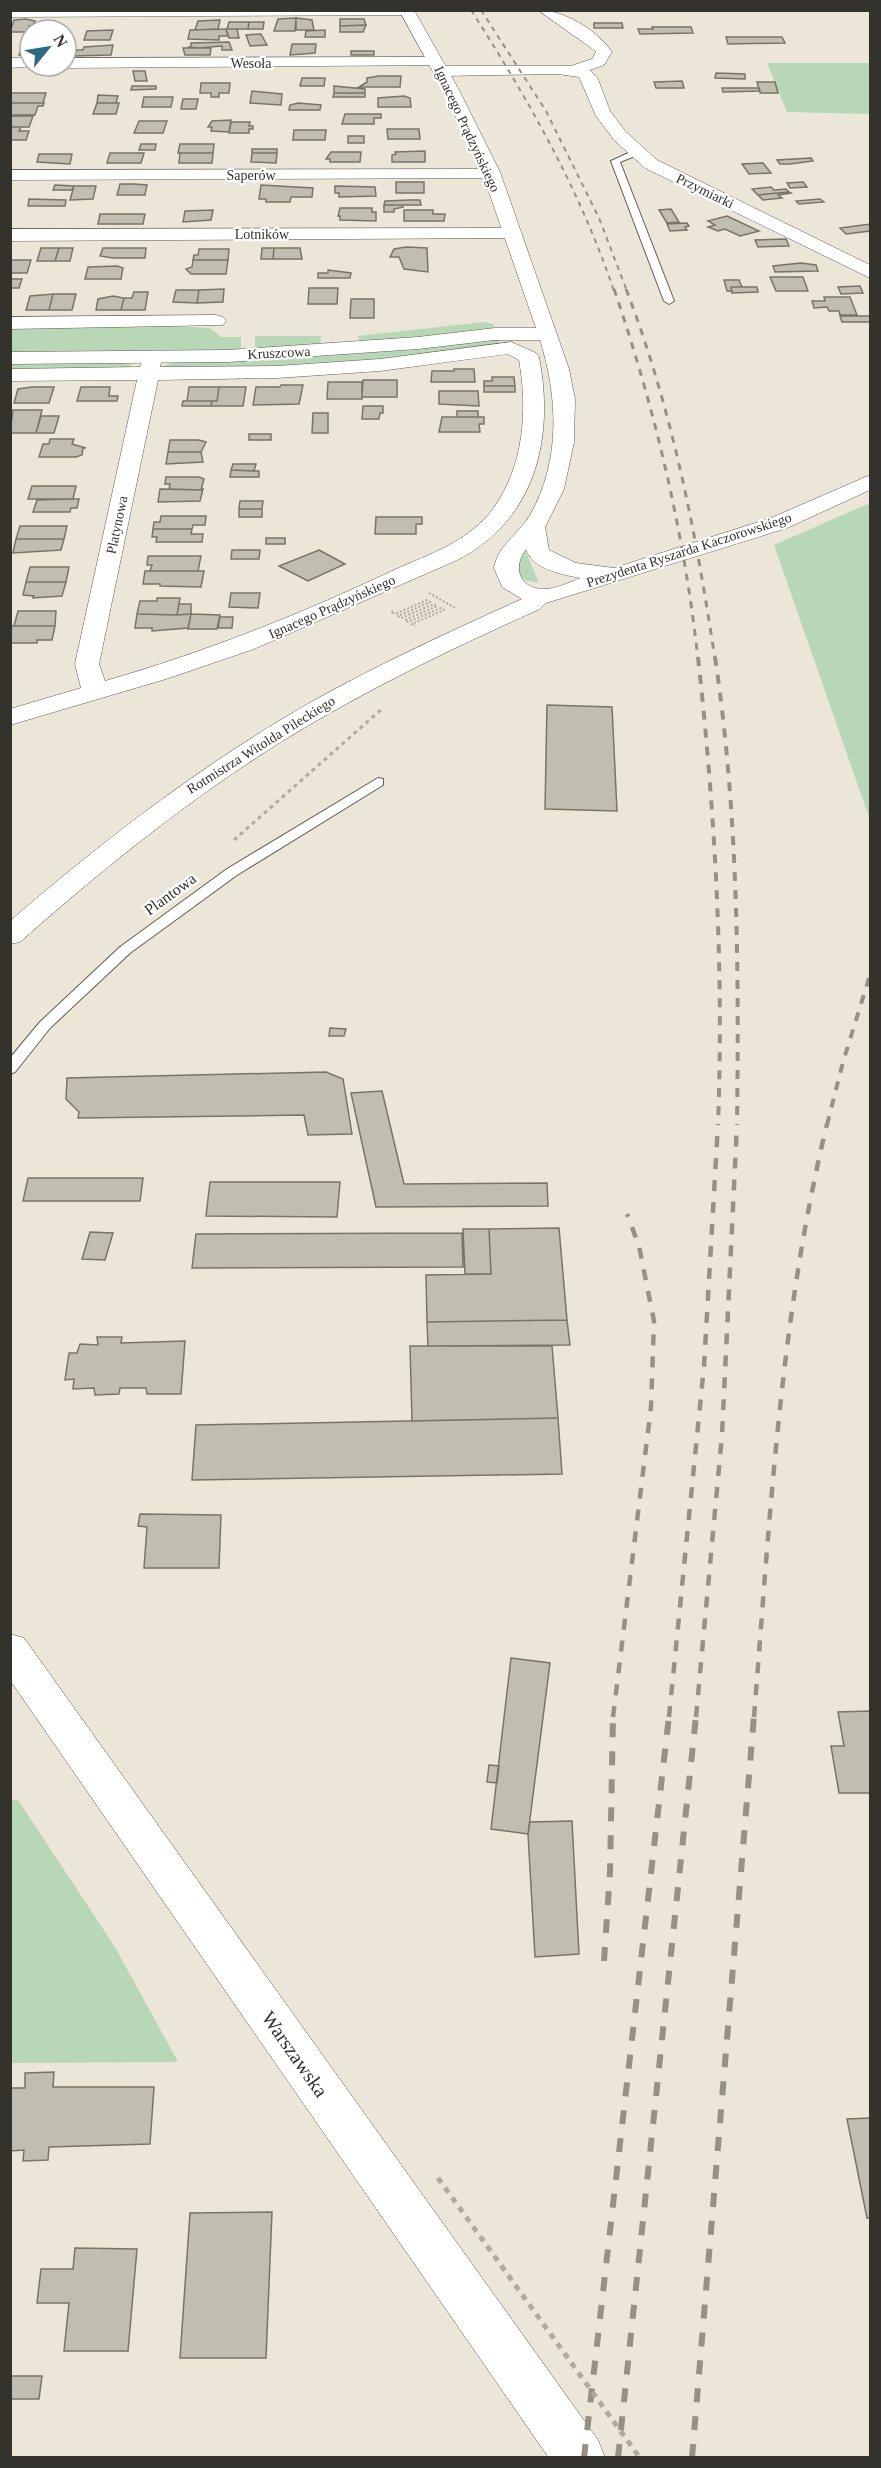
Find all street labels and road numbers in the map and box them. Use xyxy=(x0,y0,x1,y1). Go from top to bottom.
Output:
street label: Wesoła xyxy=(231,56,272,71)
street label: Ignacego Prądzyńskiego xyxy=(431,64,503,194)
street label: Saperów xyxy=(227,168,276,183)
street label: Przymiarki xyxy=(674,171,736,211)
street label: Lotników xyxy=(235,227,290,242)
street label: Kruszcowa xyxy=(247,344,312,362)
street label: Platynowa xyxy=(104,494,131,555)
street label: Prezydenta Ryszarda Kaczorowskiego xyxy=(585,510,793,590)
street label: Ignacego Prądzyńskiego xyxy=(266,572,398,642)
street label: Rotmistrza Witolda Pileckiego xyxy=(184,693,338,797)
street label: Plantowa xyxy=(141,870,199,918)
street label: Warszawska xyxy=(257,2007,333,2101)

